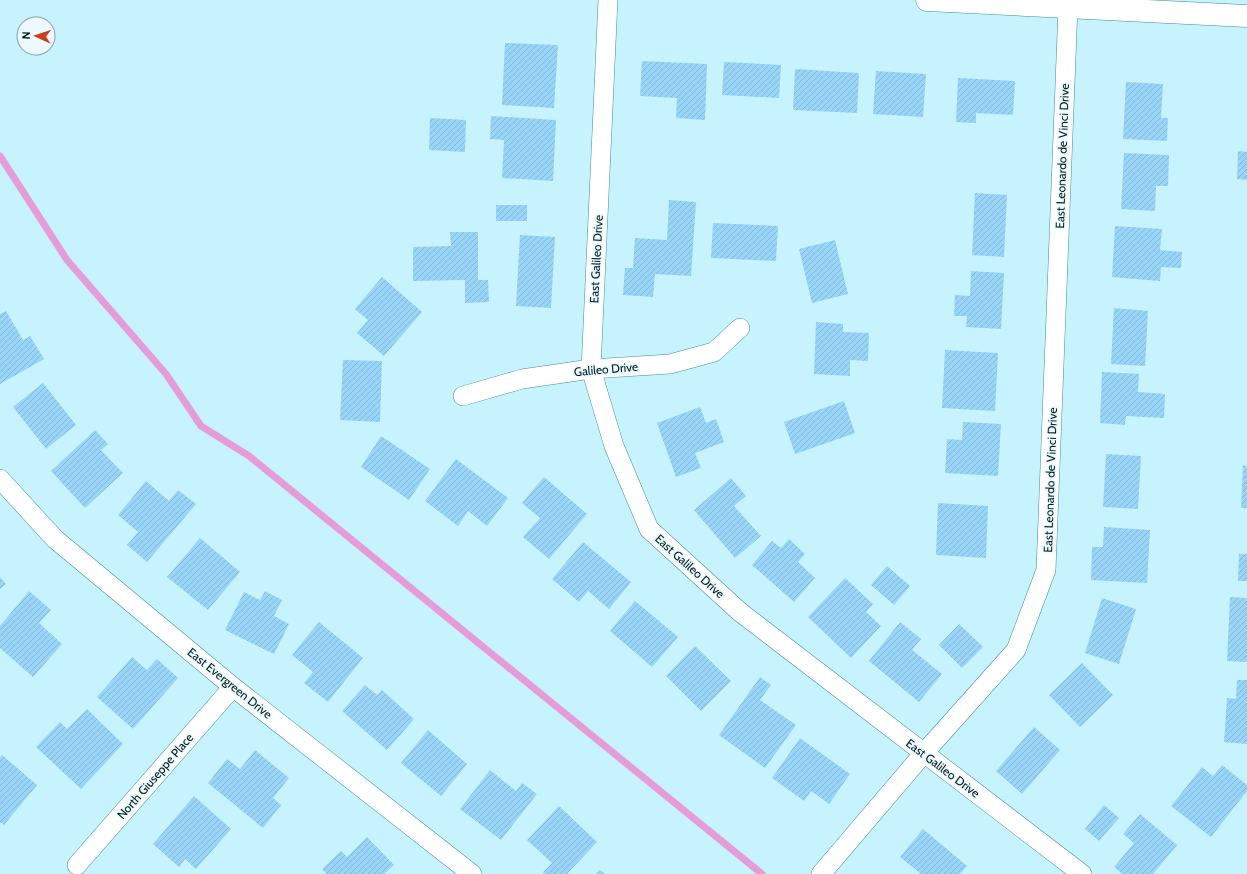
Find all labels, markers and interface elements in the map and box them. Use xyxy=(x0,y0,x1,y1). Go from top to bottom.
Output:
north arrow xyxy=(16,16,56,56)
text: N xyxy=(19,31,33,40)
street label: East Leonardo de Vinci Drive xyxy=(1052,83,1072,229)
street label: East Galileo Drive xyxy=(586,214,606,304)
street label: Galileo Drive xyxy=(573,359,639,379)
street label: East Leonardo de Vinci Drive xyxy=(1040,407,1060,553)
street label: East Galileo Drive xyxy=(652,531,728,601)
street label: East Evergreen Drive xyxy=(185,644,275,722)
street label: North Giuseppe Place xyxy=(114,730,196,822)
street label: East Galileo Drive xyxy=(903,735,983,801)

